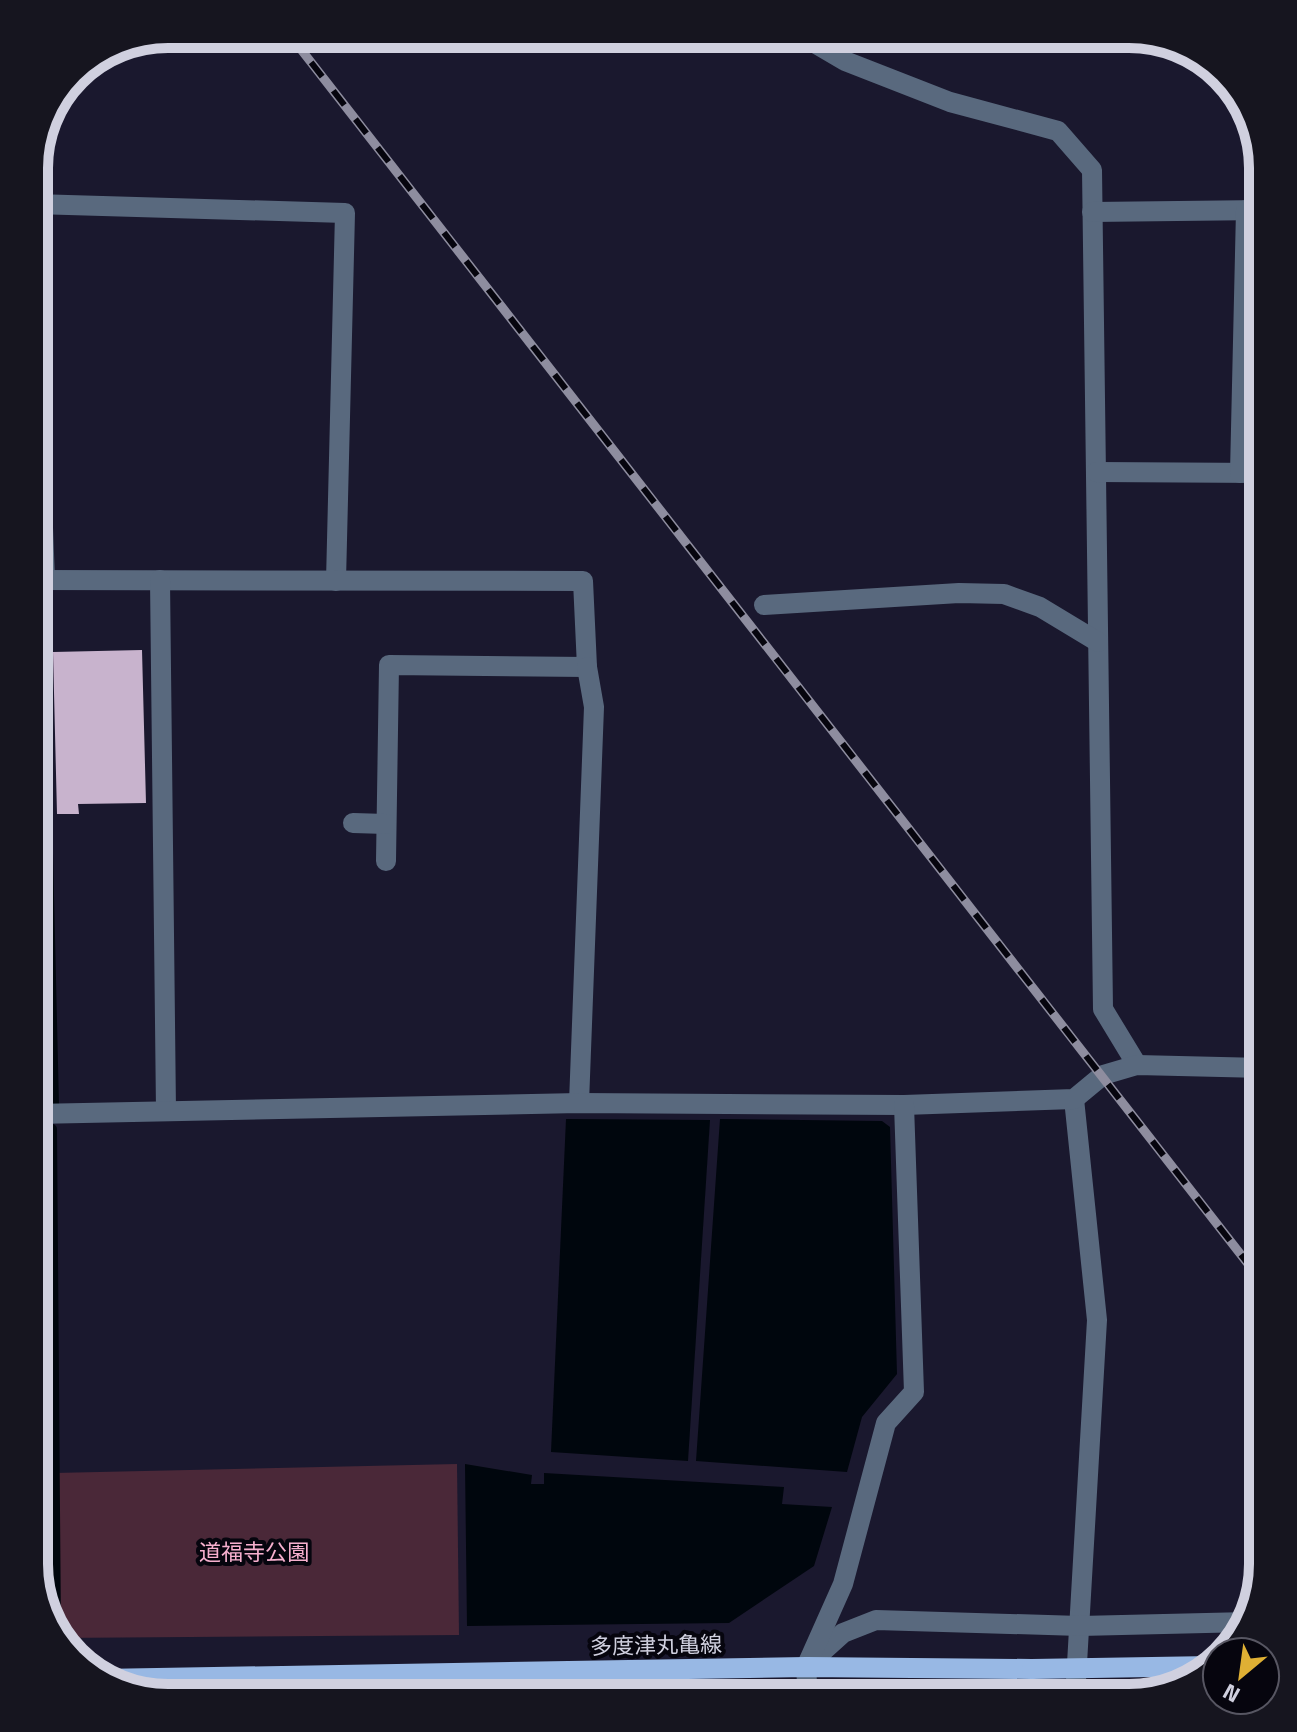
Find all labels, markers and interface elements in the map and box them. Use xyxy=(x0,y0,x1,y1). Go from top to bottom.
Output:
park label: 道福寺公園 xyxy=(199,1535,309,1569)
street label: 多度津丸亀線 xyxy=(590,1627,722,1663)
north arrow xyxy=(1201,1636,1281,1716)
text: N xyxy=(1216,1675,1246,1712)

